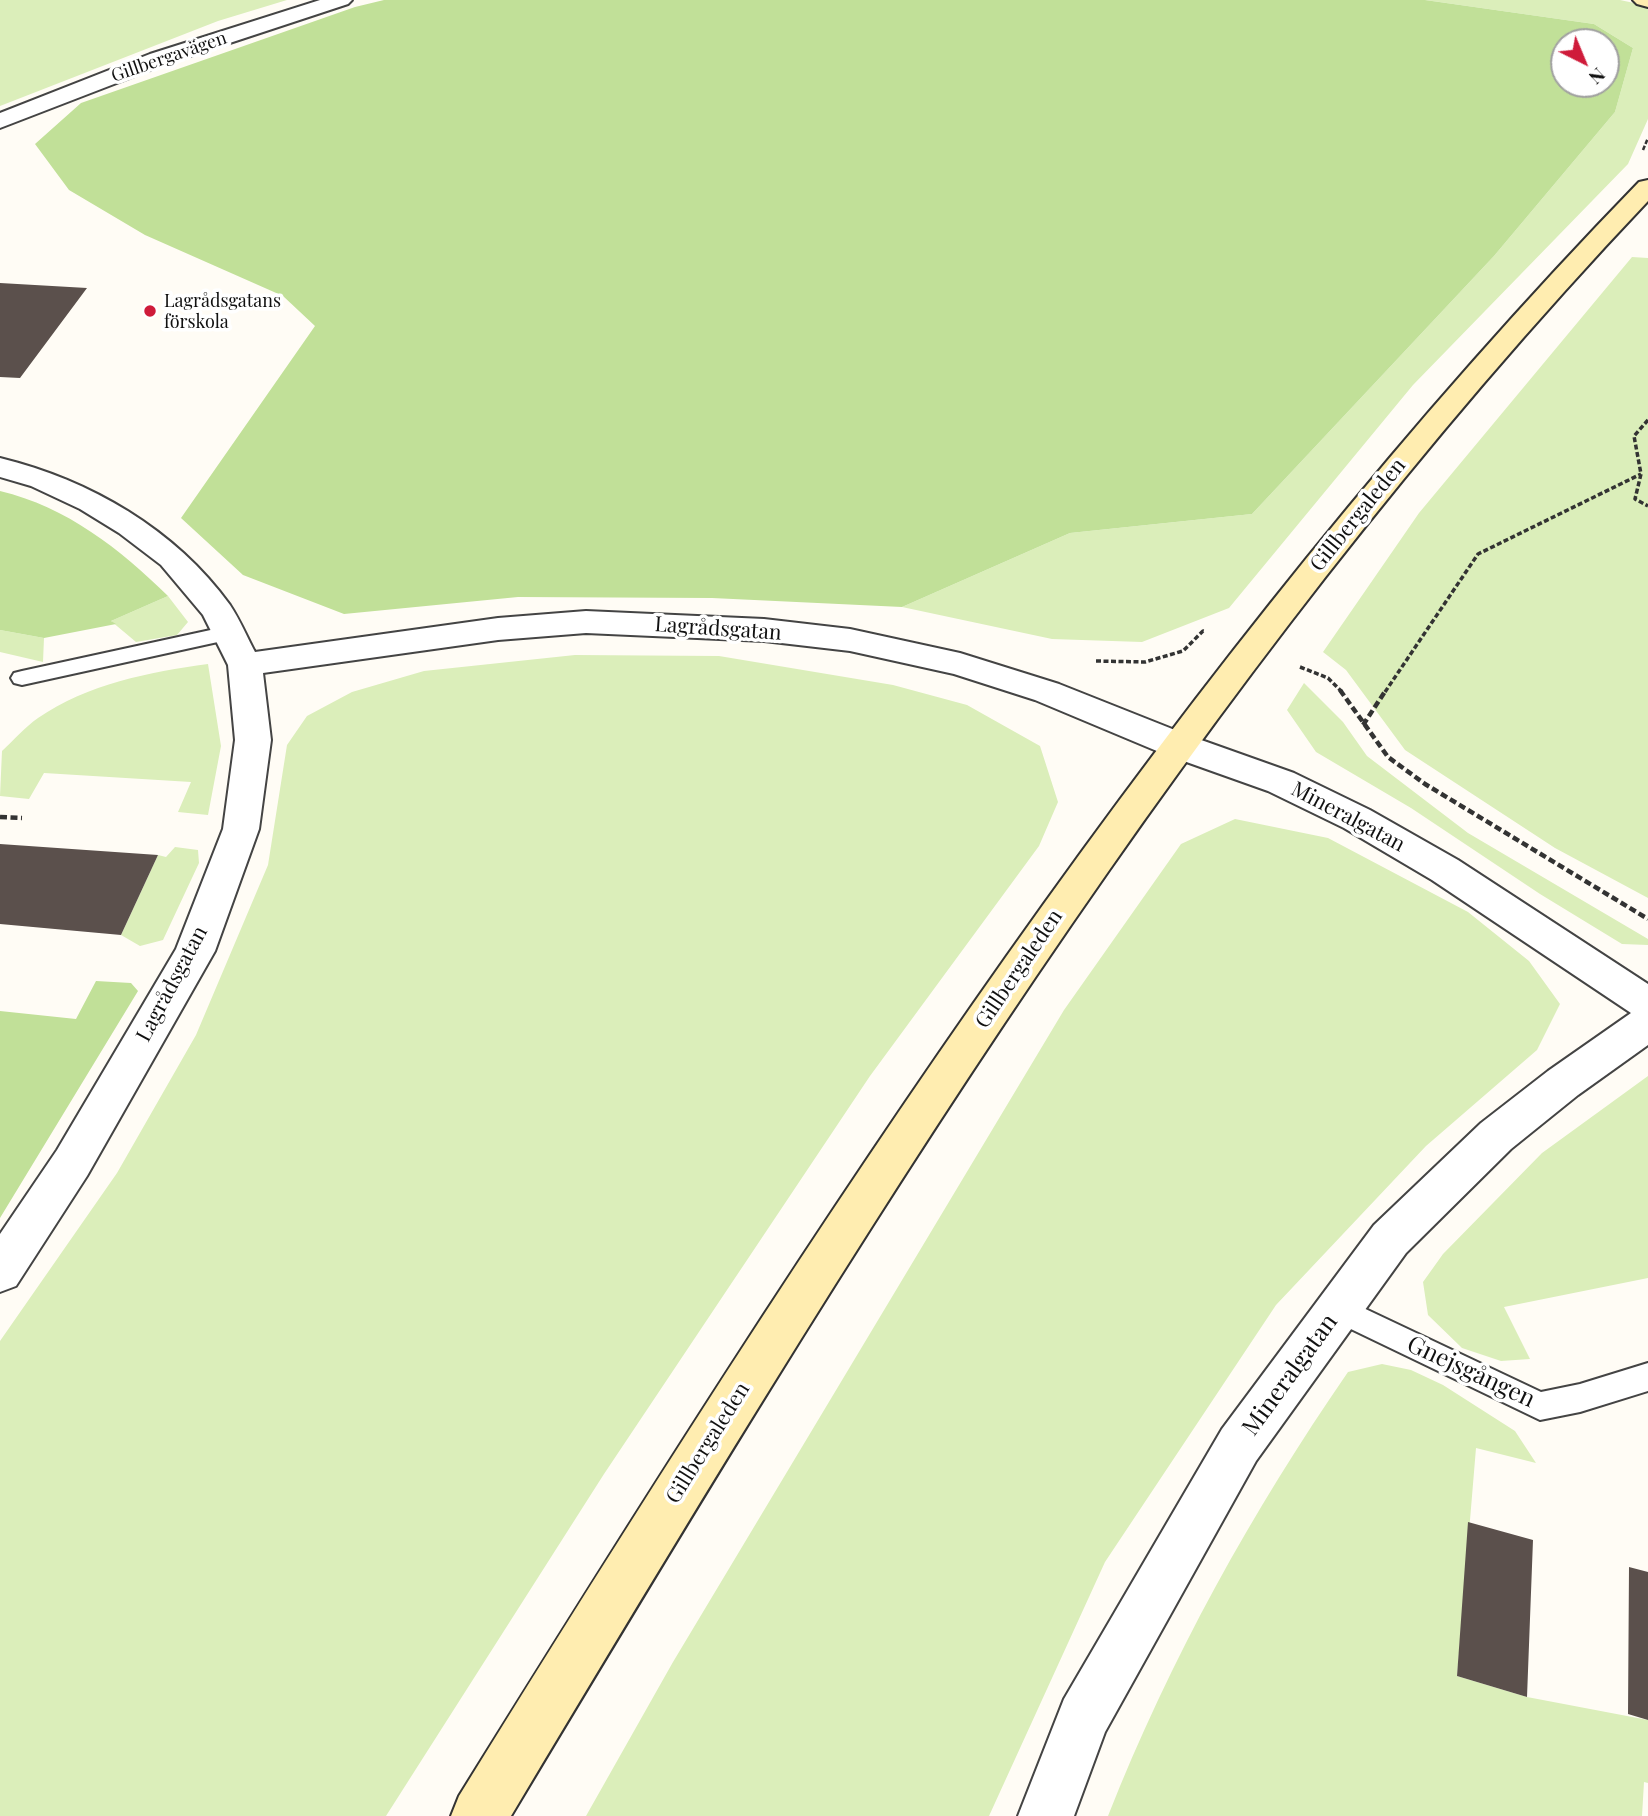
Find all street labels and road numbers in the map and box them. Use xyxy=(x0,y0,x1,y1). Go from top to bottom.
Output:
street label: Gillbergavägen xyxy=(109,27,229,87)
street label: Gillbergaleden xyxy=(1305,454,1411,576)
street label: Lagrådsgatan xyxy=(654,612,782,646)
street label: Mineralgatan xyxy=(1287,776,1409,858)
street label: Gillbergaleden xyxy=(970,905,1068,1033)
street label: Lagrådsgatan xyxy=(131,922,213,1046)
street label: Mineralgatan xyxy=(1236,1309,1344,1441)
street label: Gnejsgången xyxy=(1402,1330,1540,1414)
street label: Gillbergaleden xyxy=(661,1378,755,1508)

